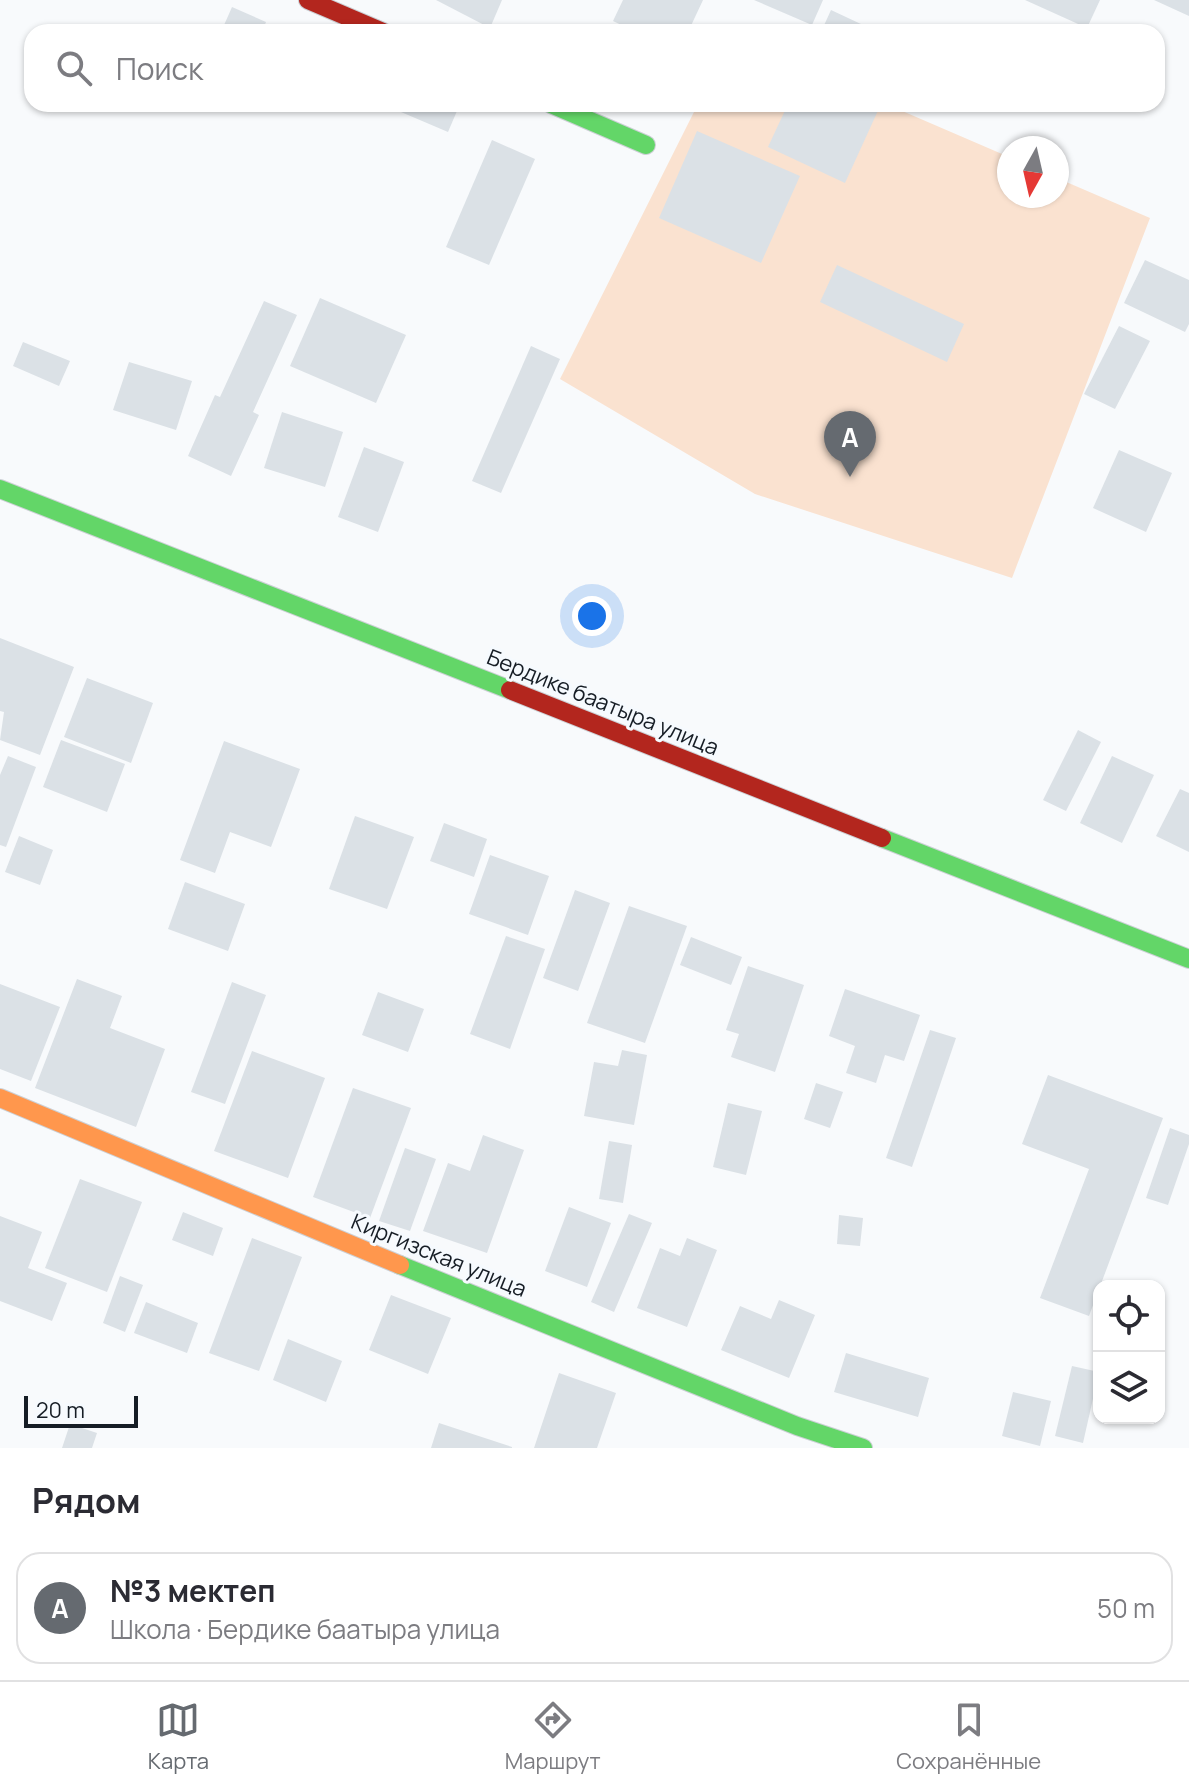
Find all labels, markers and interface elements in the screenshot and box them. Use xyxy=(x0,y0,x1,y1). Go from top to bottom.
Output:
search box xyxy=(24,24,1165,112)
icon: search xyxy=(52,46,96,90)
text: Поиск xyxy=(116,48,203,89)
north arrow xyxy=(997,136,1069,208)
pin: A xyxy=(824,411,876,477)
your location xyxy=(572,596,612,636)
street label: Бердике баатыра улица xyxy=(483,642,723,762)
street label: Киргизская улица xyxy=(347,1206,531,1304)
map controls xyxy=(1093,1280,1165,1424)
button: locate xyxy=(1093,1280,1165,1352)
button: layers xyxy=(1093,1352,1165,1424)
scale bar xyxy=(24,1392,138,1428)
text: 20 m xyxy=(36,1395,85,1425)
text: Рядом xyxy=(32,1477,141,1523)
text: №3 мектеп xyxy=(110,1570,276,1611)
text: A xyxy=(51,1590,69,1626)
text: 50 m xyxy=(1097,1590,1155,1626)
text: Школа · Бердике баатыра улица xyxy=(110,1611,500,1647)
tab: Карта xyxy=(148,1698,209,1776)
tab: Маршрут xyxy=(505,1698,601,1776)
tab: Сохранённые xyxy=(896,1698,1041,1776)

